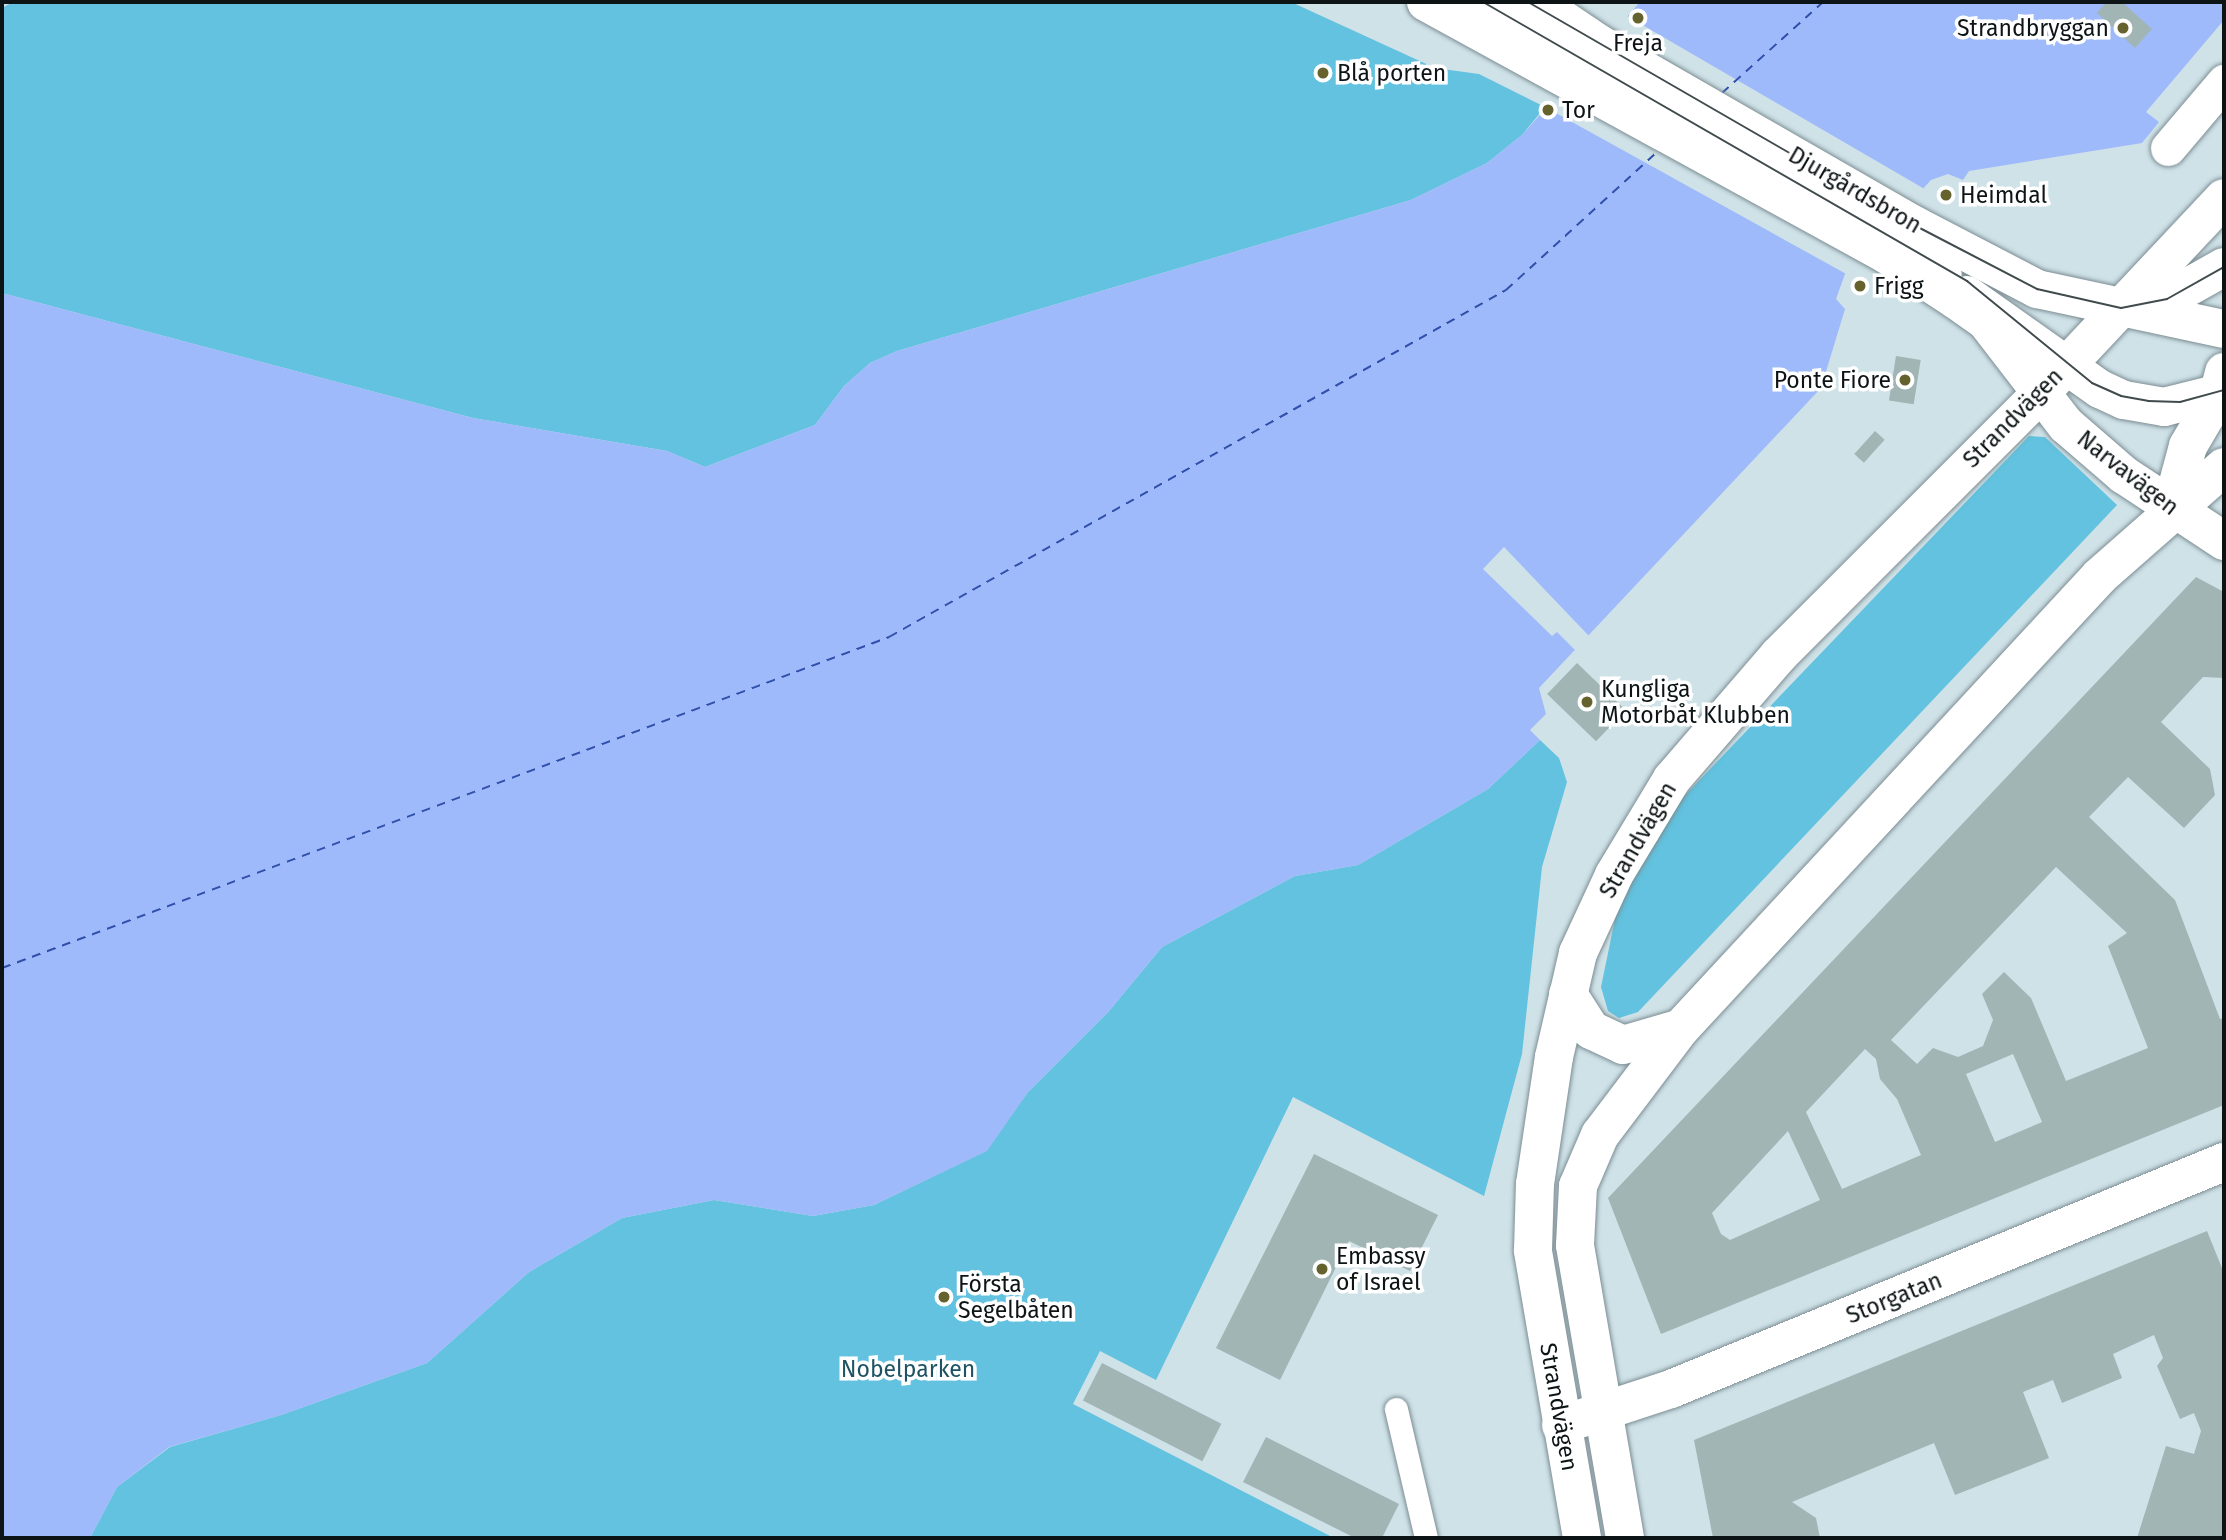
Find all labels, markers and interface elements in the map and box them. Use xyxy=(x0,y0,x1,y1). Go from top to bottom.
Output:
marker: Freja xyxy=(1630,10,1646,26)
place label: Strandbryggan xyxy=(1957,14,2109,42)
marker: Strandbryggan xyxy=(2115,20,2131,36)
place label: Freja xyxy=(1613,29,1663,57)
place label: Blå porten xyxy=(1337,59,1446,87)
marker: Blå porten xyxy=(1315,65,1331,81)
place label: Tor xyxy=(1562,96,1595,124)
marker: Tor xyxy=(1540,102,1556,118)
street label: Djurgårdsbron xyxy=(1784,141,1926,239)
place label: Heimdal xyxy=(1960,181,2047,209)
marker: Heimdal xyxy=(1938,187,1954,203)
place label: Frigg xyxy=(1874,272,1924,300)
marker: Frigg xyxy=(1852,278,1868,294)
street label: Strandvägen xyxy=(1957,362,2069,474)
place label: Ponte Fiore xyxy=(1774,366,1891,394)
marker: Ponte Fiore xyxy=(1897,372,1913,388)
street label: Narvavägen xyxy=(2072,425,2184,521)
place label: Kungliga Motorbåt Klubben xyxy=(1601,675,1790,729)
marker: Kungliga Motorbåt Klubben xyxy=(1579,694,1595,710)
street label: Strandvägen xyxy=(1594,777,1682,903)
place label: Embassy of Israel xyxy=(1336,1242,1426,1296)
marker: Embassy of Israel xyxy=(1314,1261,1330,1277)
street label: Storgatan xyxy=(1842,1266,1946,1330)
place label: Första Segelbåten xyxy=(958,1270,1074,1324)
marker: Första Segelbåten xyxy=(936,1289,952,1305)
street label: Strandvägen xyxy=(1534,1341,1584,1473)
park label: Nobelparken xyxy=(841,1355,975,1383)

